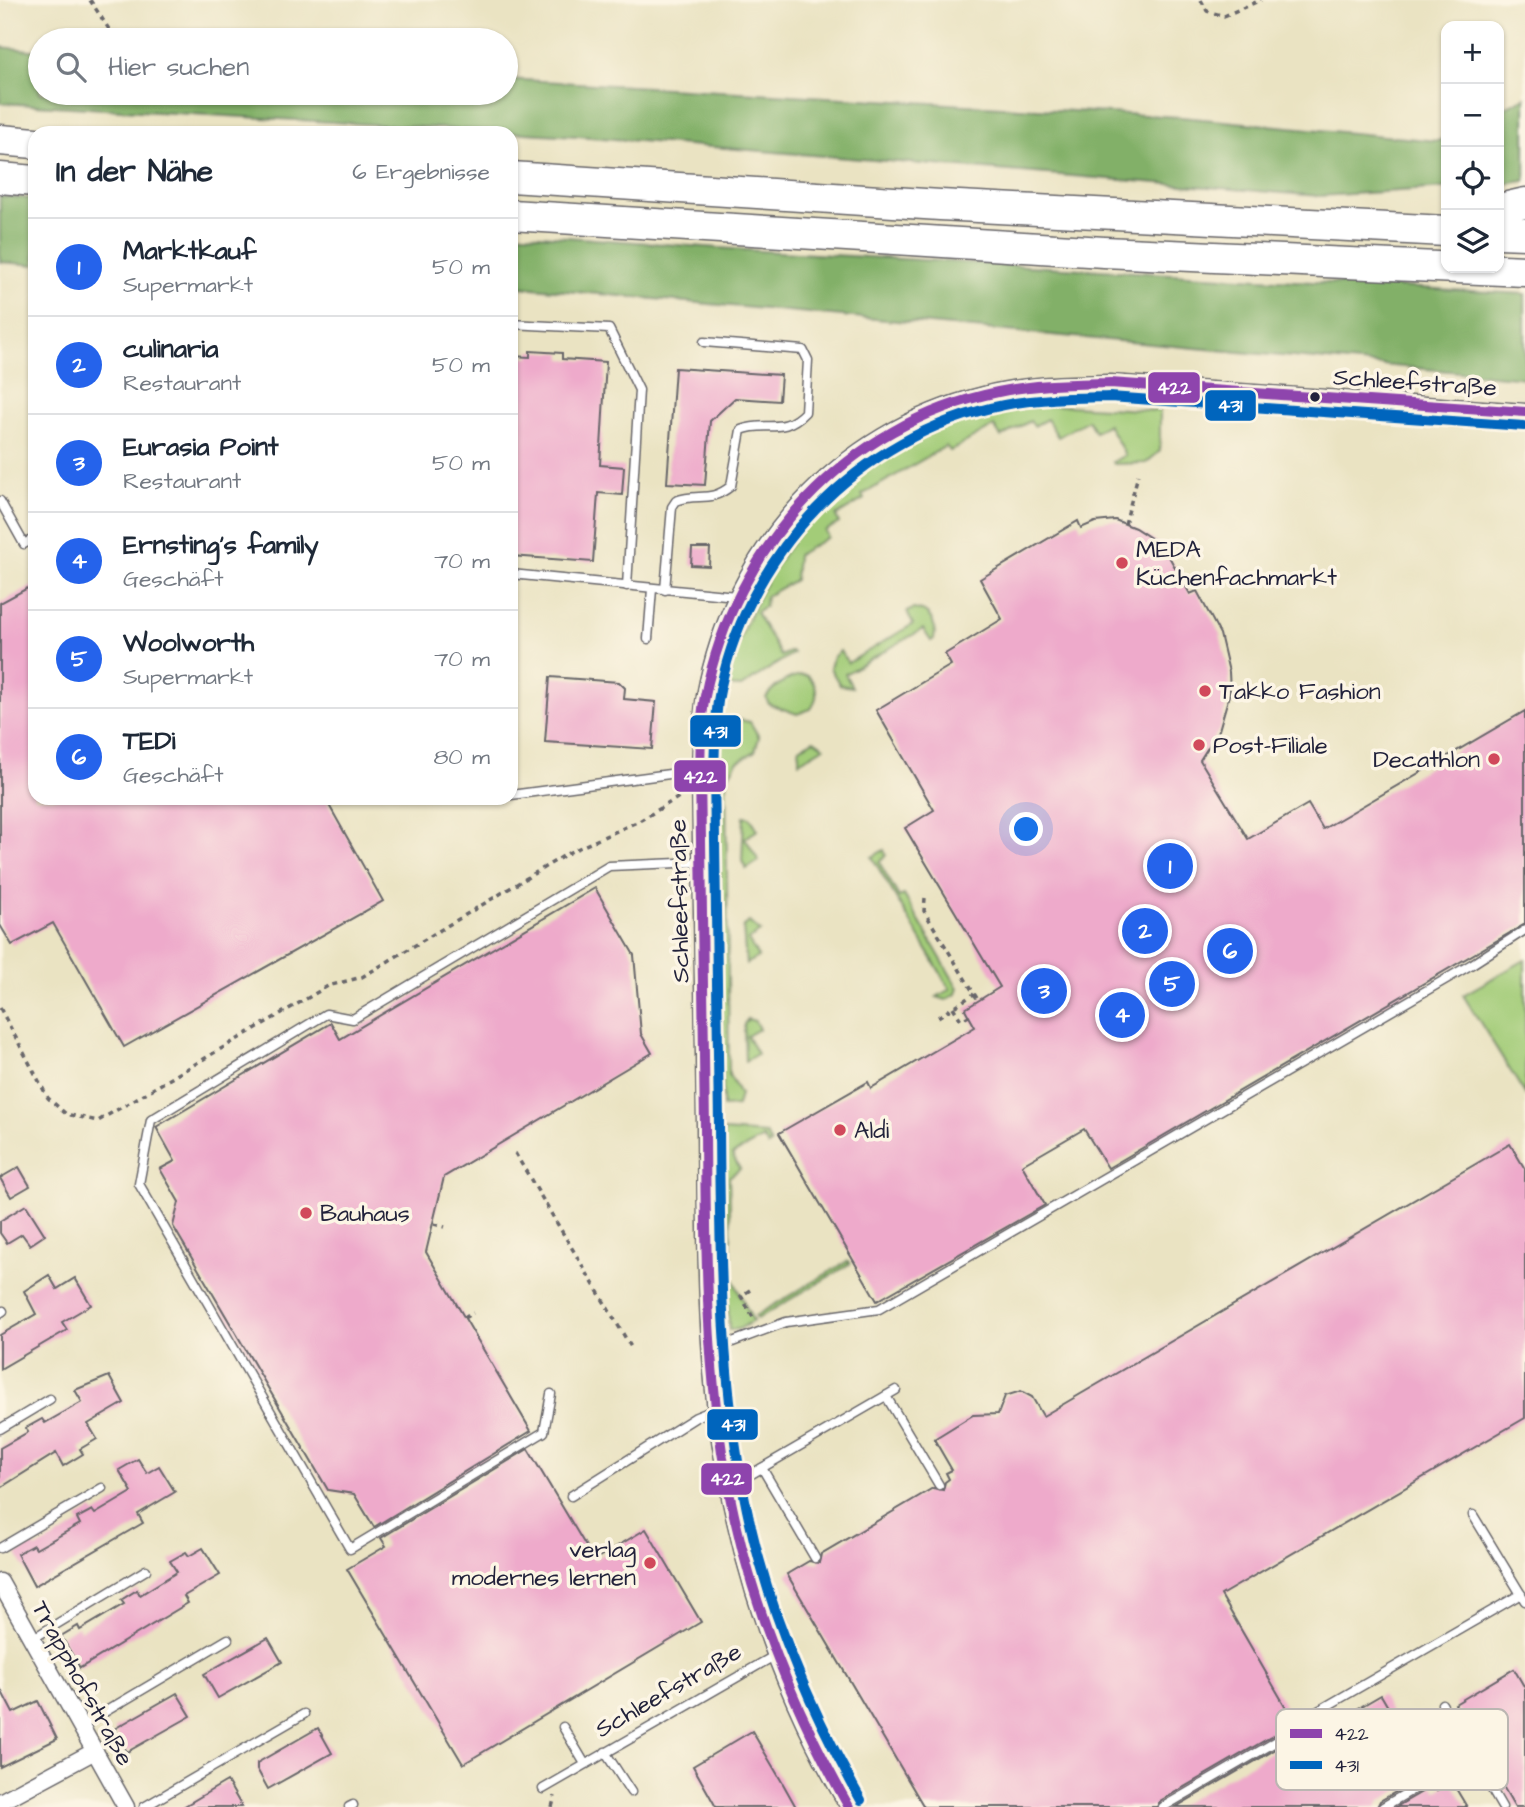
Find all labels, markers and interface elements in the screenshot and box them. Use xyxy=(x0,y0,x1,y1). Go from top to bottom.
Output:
map controls xyxy=(1441,21,1504,273)
button: + xyxy=(1441,21,1504,84)
search box xyxy=(28,28,518,105)
icon: search xyxy=(52,48,90,86)
text: Hier suchen xyxy=(108,49,249,85)
button: − xyxy=(1441,84,1504,147)
button: locate xyxy=(1441,147,1504,210)
text: In der Nähe xyxy=(56,151,213,193)
text: 6 Ergebnisse xyxy=(352,156,490,188)
button: layers xyxy=(1441,210,1504,273)
text: Marktkauf xyxy=(123,233,256,269)
text: 1 xyxy=(78,251,80,283)
text: 50 m xyxy=(432,251,490,283)
text: Supermarkt xyxy=(123,269,253,301)
text: culinaria xyxy=(123,331,218,367)
text: 2 xyxy=(72,349,86,381)
text: 50 m xyxy=(432,349,490,381)
street label: Schleefstraße xyxy=(1332,360,1498,406)
text: Restaurant xyxy=(123,367,241,399)
line badge: 422 xyxy=(1147,371,1201,404)
text: 422 xyxy=(1157,375,1191,402)
line badge: 431 xyxy=(1204,389,1257,422)
unlabelled marker xyxy=(1308,390,1322,404)
text: 431 xyxy=(1217,393,1243,420)
text: Eurasia Point xyxy=(123,429,278,465)
text: 3 xyxy=(73,447,85,479)
text: 50 m xyxy=(432,447,490,479)
text: Restaurant xyxy=(123,465,241,497)
text: Ernsting's family xyxy=(123,527,319,563)
place label: MEDA Küchenfachmarkt xyxy=(1136,533,1337,595)
text: 4 xyxy=(71,545,87,577)
text: 70 m xyxy=(434,545,490,577)
marker: MEDA Küchenfachmarkt xyxy=(1114,555,1130,571)
text: Geschäft xyxy=(123,563,224,595)
text: Woolworth xyxy=(123,625,254,661)
text: 5 xyxy=(71,643,87,675)
text: 70 m xyxy=(434,643,490,675)
text: Supermarkt xyxy=(123,661,253,693)
place label: Takko Fashion xyxy=(1219,675,1381,709)
marker: Takko Fashion xyxy=(1197,683,1213,699)
line badge: 431 xyxy=(689,714,742,748)
text: 431 xyxy=(702,719,728,746)
text: TEDi xyxy=(123,723,175,759)
place label: Post-Filiale xyxy=(1213,729,1328,763)
marker: Post-Filiale xyxy=(1191,737,1207,753)
text: 6 xyxy=(72,741,86,773)
text: 80 m xyxy=(433,741,490,773)
place label: Decathlon xyxy=(1373,743,1480,777)
marker: Decathlon xyxy=(1486,751,1502,767)
text: Geschäft xyxy=(123,759,224,791)
line badge: 422 xyxy=(673,759,727,793)
text: 422 xyxy=(683,764,717,791)
your location xyxy=(1009,812,1043,846)
street label: Schleefstraße xyxy=(662,819,698,983)
pin: 1 xyxy=(1147,840,1193,892)
pin: 2 xyxy=(1122,905,1168,957)
pin: 6 xyxy=(1207,925,1253,977)
pin: 5 xyxy=(1149,958,1195,1010)
pin: 3 xyxy=(1021,965,1067,1017)
pin: 4 xyxy=(1099,989,1145,1041)
place label: Aldi xyxy=(854,1114,889,1148)
marker: Aldi xyxy=(832,1122,848,1138)
place label: Bauhaus xyxy=(320,1197,410,1231)
marker: Bauhaus xyxy=(298,1205,314,1221)
line badge: 431 xyxy=(706,1408,759,1441)
text: 431 xyxy=(720,1412,746,1439)
line badge: 422 xyxy=(700,1462,753,1496)
text: 422 xyxy=(710,1466,744,1493)
place label: verlag modernes lernen xyxy=(452,1533,636,1595)
marker: verlag modernes lernen xyxy=(642,1555,658,1571)
street label: Trapphofstraße xyxy=(23,1595,142,1772)
street label: Schleefstraße xyxy=(589,1635,748,1747)
legend xyxy=(1276,1709,1508,1790)
text: 422 xyxy=(1334,1721,1369,1748)
text: 431 xyxy=(1334,1753,1360,1780)

